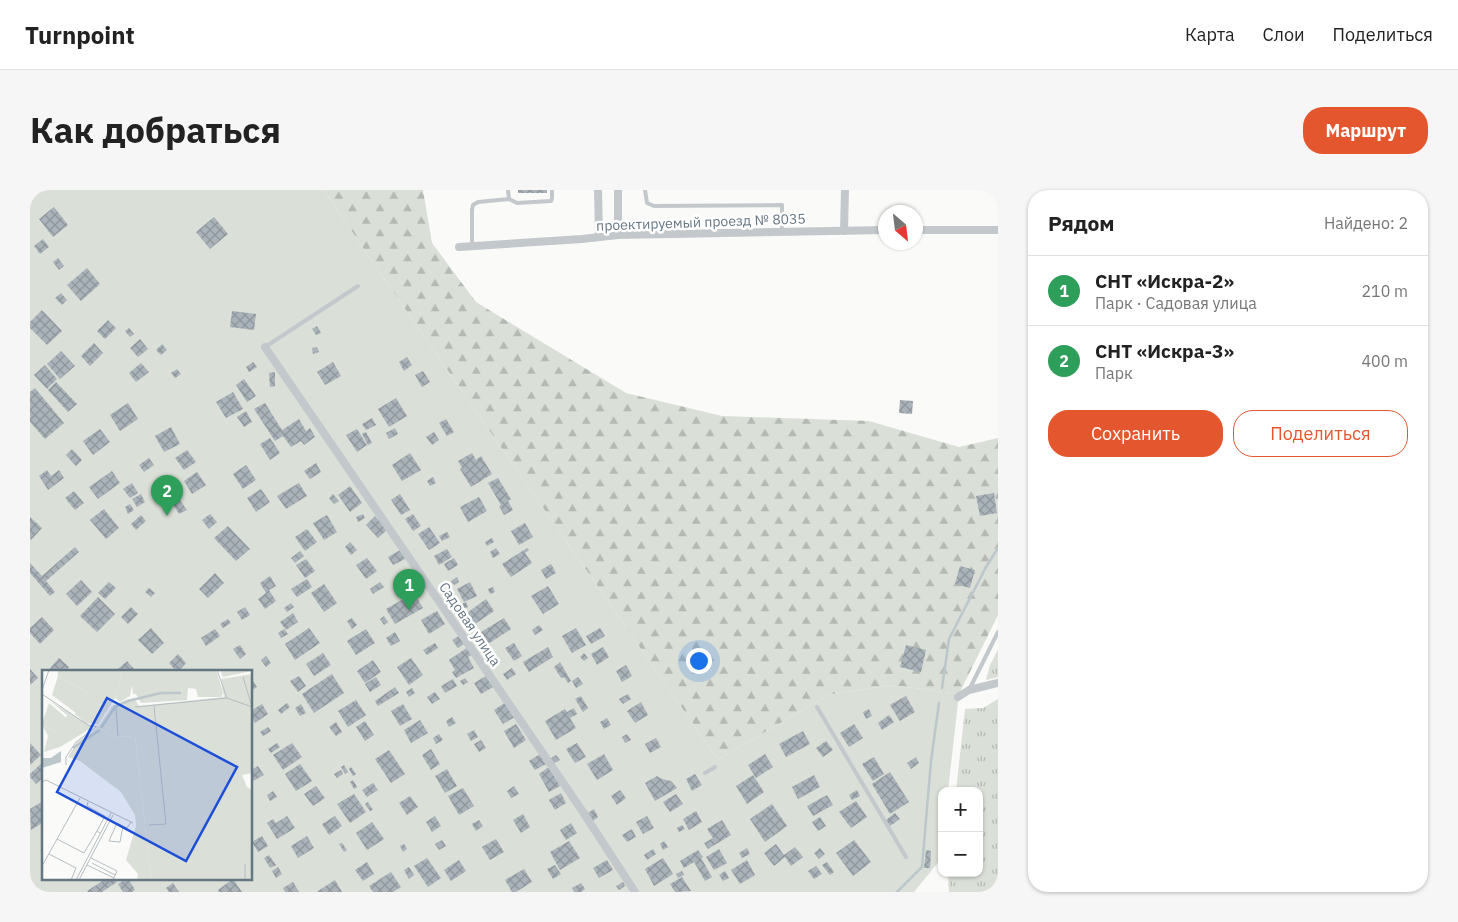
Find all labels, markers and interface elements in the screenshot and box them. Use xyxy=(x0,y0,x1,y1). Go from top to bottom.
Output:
text: Turnpoint xyxy=(25,19,135,51)
text: Карта xyxy=(1185,23,1235,46)
text: Слои xyxy=(1263,23,1305,46)
text: Поделиться xyxy=(1333,23,1433,46)
text: Как добраться xyxy=(30,107,281,153)
button: Маршрут xyxy=(1303,107,1428,154)
north arrow xyxy=(878,205,923,250)
street label: проектируемый проезд № 8035 xyxy=(596,209,806,235)
text: Рядом xyxy=(1048,209,1115,237)
text: Найдено: 2 xyxy=(1324,213,1408,233)
text: СНТ «Искра-2» xyxy=(1095,269,1234,293)
text: 1 xyxy=(1059,281,1069,301)
text: 210 m xyxy=(1361,281,1408,301)
text: Парк · Садовая улица xyxy=(1095,293,1257,313)
text: СНТ «Искра-3» xyxy=(1095,339,1234,363)
text: 2 xyxy=(1059,351,1069,371)
text: 400 m xyxy=(1361,351,1408,371)
text: Парк xyxy=(1095,363,1133,383)
button: Сохранить xyxy=(1048,410,1223,457)
button: Поделиться xyxy=(1233,410,1408,457)
pin: 2 xyxy=(151,475,183,516)
pin: 1 xyxy=(393,569,425,610)
street label: Садовая улица xyxy=(435,579,505,670)
your location xyxy=(686,648,712,674)
inset map xyxy=(42,670,252,880)
map controls xyxy=(938,787,983,877)
button: + xyxy=(938,787,983,832)
button: − xyxy=(938,832,983,877)

